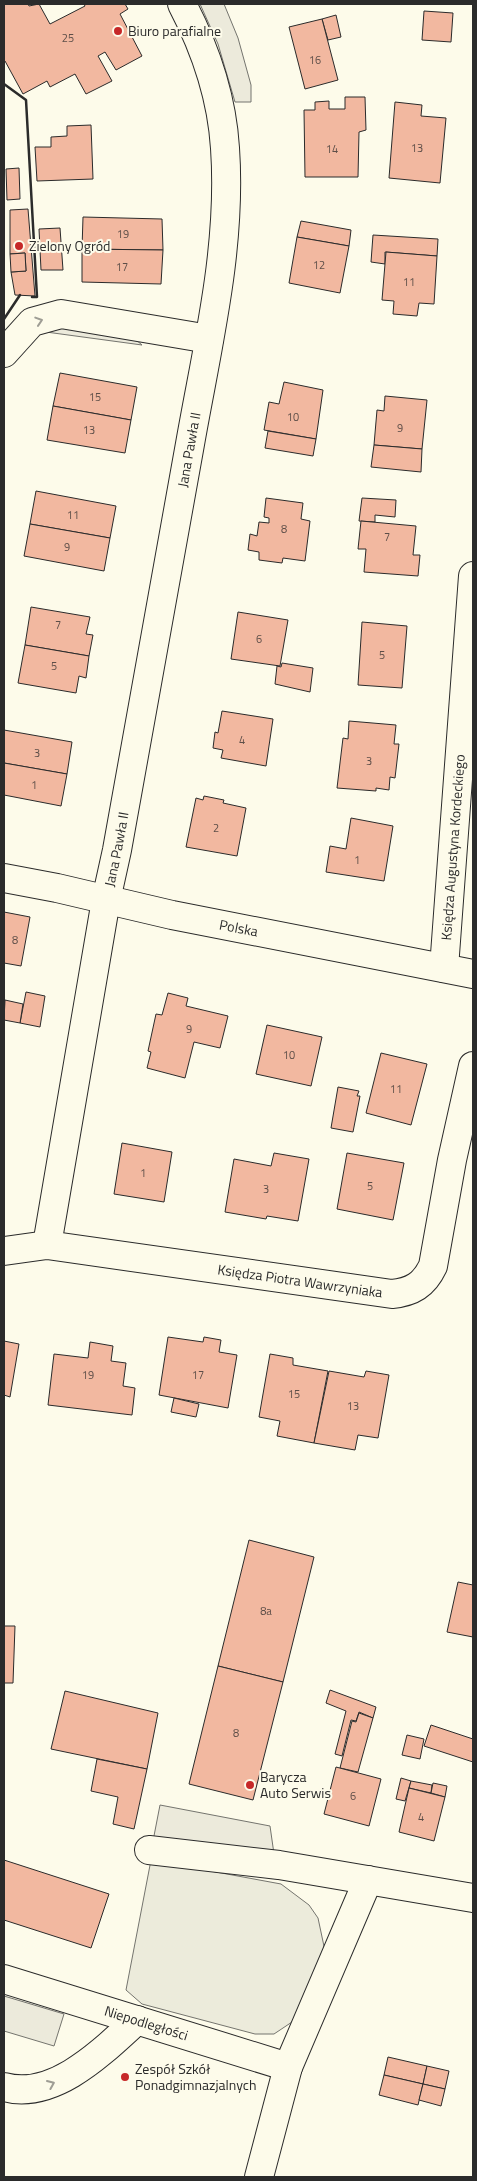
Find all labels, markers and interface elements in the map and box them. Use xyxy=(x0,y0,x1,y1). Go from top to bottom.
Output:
place label: Biuro parafialne xyxy=(128,20,221,41)
marker: Biuro parafialne xyxy=(112,25,124,37)
house number: 25 xyxy=(62,30,74,46)
house number: 16 xyxy=(309,52,321,68)
house number: 13 xyxy=(411,140,423,156)
house number: 14 xyxy=(326,141,338,157)
house number: 19 xyxy=(117,226,129,242)
place label: Zielony Ogród xyxy=(29,235,110,256)
marker: Zielony Ogród xyxy=(13,240,25,252)
house number: 12 xyxy=(313,257,325,273)
house number: 17 xyxy=(116,259,128,275)
house number: 11 xyxy=(403,274,415,290)
one-way arrow xyxy=(34,317,43,327)
house number: 15 xyxy=(89,389,101,405)
house number: 10 xyxy=(287,409,299,425)
street label: Jana Pawła II xyxy=(172,410,206,489)
house number: 9 xyxy=(397,420,403,436)
house number: 13 xyxy=(83,422,95,438)
house number: 11 xyxy=(67,507,79,523)
house number: 8 xyxy=(281,521,287,537)
house number: 7 xyxy=(384,529,390,545)
house number: 9 xyxy=(64,539,70,555)
house number: 7 xyxy=(55,617,61,633)
house number: 6 xyxy=(256,631,262,647)
house number: 5 xyxy=(379,647,385,663)
house number: 5 xyxy=(51,658,57,674)
house number: 4 xyxy=(239,732,245,748)
house number: 3 xyxy=(34,745,40,761)
house number: 3 xyxy=(366,753,372,769)
street label: Księdza Augustyna Kordeckiego xyxy=(435,753,470,941)
house number: 1 xyxy=(31,777,37,793)
street label: Jana Pawła II xyxy=(98,810,134,888)
house number: 2 xyxy=(213,820,219,836)
house number: 1 xyxy=(354,852,360,868)
street label: Polska xyxy=(218,914,260,942)
house number: 8 xyxy=(12,932,18,948)
house number: 9 xyxy=(186,1021,192,1037)
house number: 10 xyxy=(283,1047,295,1063)
house number: 11 xyxy=(390,1081,402,1097)
house number: 1 xyxy=(140,1165,146,1181)
house number: 5 xyxy=(367,1178,373,1194)
house number: 3 xyxy=(263,1181,269,1197)
street label: Księdza Piotra Wawrzyniaka xyxy=(216,1258,384,1303)
house number: 19 xyxy=(82,1367,94,1383)
house number: 17 xyxy=(192,1367,204,1383)
house number: 15 xyxy=(288,1386,300,1402)
house number: 13 xyxy=(347,1398,359,1414)
house number: 8a xyxy=(260,1603,272,1619)
house number: 8 xyxy=(233,1725,239,1741)
place label: Barycza Auto Serwis xyxy=(260,1766,331,1803)
marker: Barycza Auto Serwis xyxy=(244,1779,256,1791)
house number: 6 xyxy=(350,1788,356,1804)
house number: 4 xyxy=(418,1809,424,1825)
street label: Niepodległości xyxy=(102,2000,191,2045)
place label: Zespół Szkół Ponadgimnazjalnych xyxy=(135,2058,256,2095)
marker: Zespół Szkół Ponadgimnazjalnych xyxy=(119,2071,131,2083)
one-way arrow xyxy=(46,2079,55,2090)

